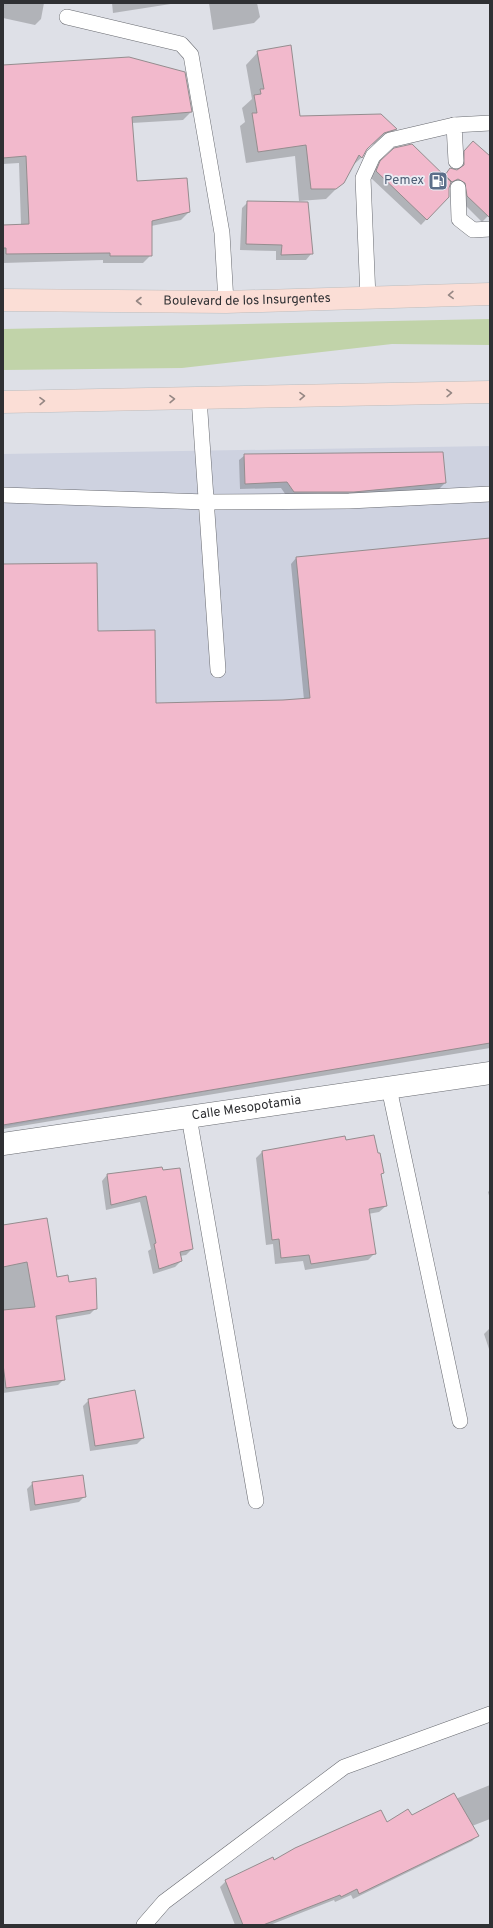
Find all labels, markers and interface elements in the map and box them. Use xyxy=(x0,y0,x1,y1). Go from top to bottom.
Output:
fuel station icon: Pemex xyxy=(427,170,449,192)
place label: Pemex xyxy=(384,173,424,189)
street label: Boulevard de los Insurgentes xyxy=(163,291,331,310)
one-way arrow xyxy=(448,291,454,299)
one-way arrow xyxy=(136,297,142,305)
one-way arrow xyxy=(446,389,452,397)
one-way arrow xyxy=(299,392,305,400)
one-way arrow xyxy=(169,394,175,403)
one-way arrow xyxy=(39,397,45,405)
street label: Calle Mesopotamia xyxy=(191,1093,302,1124)

